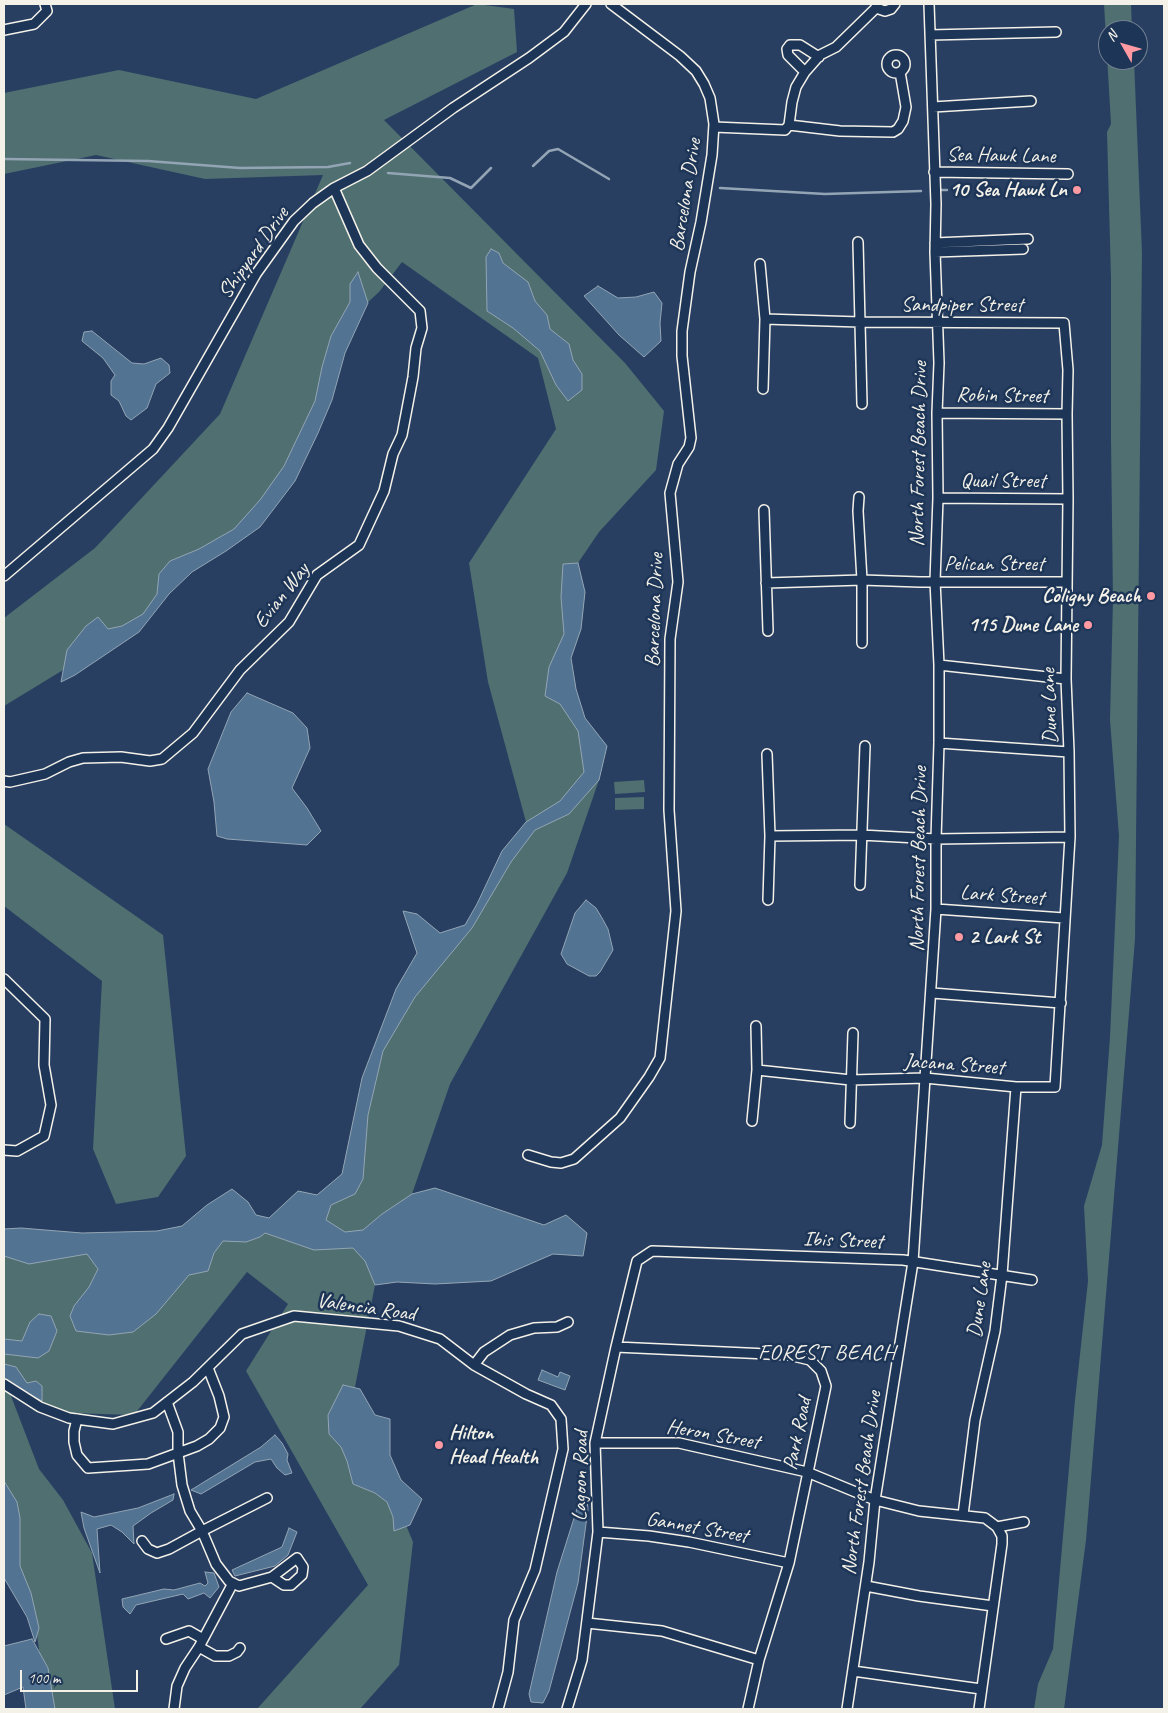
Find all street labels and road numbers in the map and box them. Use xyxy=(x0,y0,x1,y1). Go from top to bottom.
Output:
street label: Barcelona Drive xyxy=(665,137,707,253)
street label: Sea Hawk Lane xyxy=(946,142,1056,170)
street label: Shipyard Drive xyxy=(213,202,295,304)
street label: Sandpiper Street xyxy=(901,292,1023,318)
street label: North Forest Beach Drive xyxy=(905,361,933,547)
street label: Robin Street xyxy=(956,383,1048,409)
street label: Quail Street xyxy=(960,468,1046,494)
street label: Pelican Street xyxy=(944,551,1044,577)
street label: Barcelona Drive xyxy=(640,552,670,668)
street label: Evian Way xyxy=(249,558,315,634)
street label: Dune Lane xyxy=(1036,668,1064,744)
street label: North Forest Beach Drive xyxy=(905,766,933,952)
street label: Lark Street xyxy=(959,880,1045,912)
street label: Jacana Street xyxy=(903,1049,1005,1081)
street label: Ibis Street xyxy=(803,1227,883,1255)
street label: Dune Lane xyxy=(962,1261,998,1339)
street label: Valencia Road xyxy=(315,1289,417,1327)
street label: North Forest Beach Drive xyxy=(837,1390,887,1576)
street label: Park Road xyxy=(778,1395,818,1473)
street label: Heron Street xyxy=(665,1414,761,1456)
street label: Lagoon Road xyxy=(568,1431,594,1521)
street label: Gannet Street xyxy=(644,1507,750,1549)

